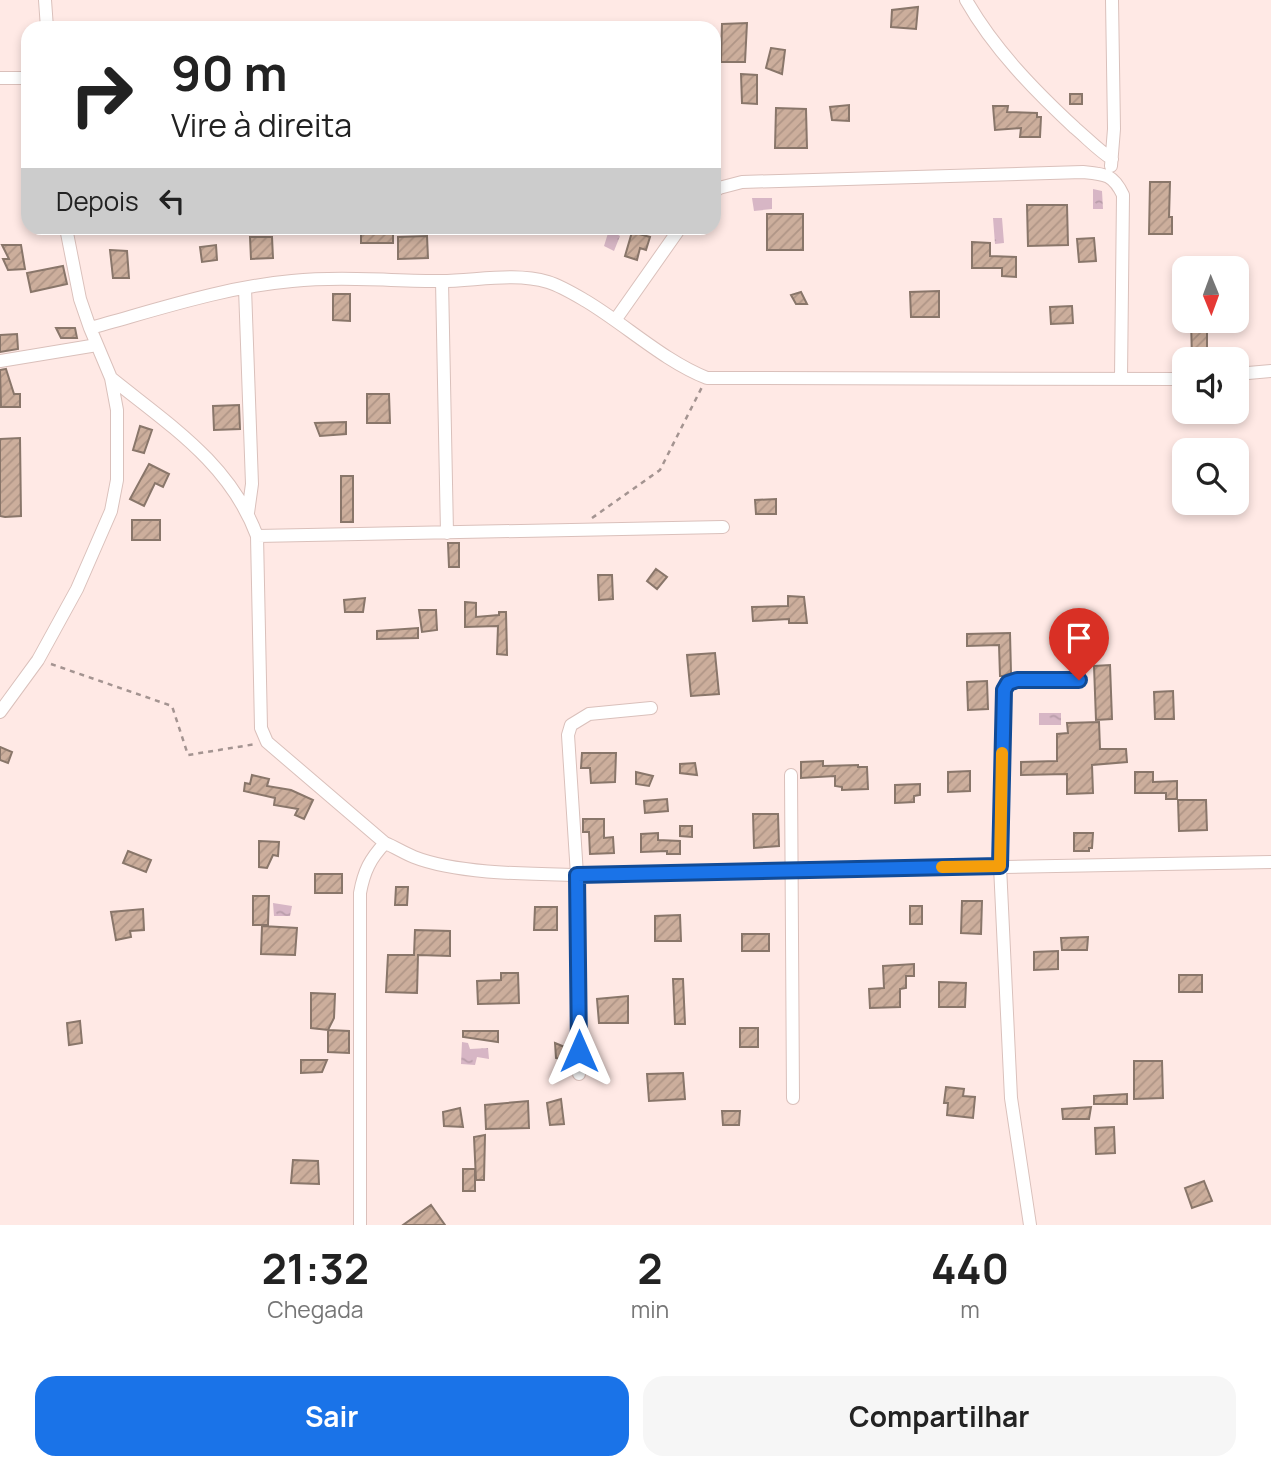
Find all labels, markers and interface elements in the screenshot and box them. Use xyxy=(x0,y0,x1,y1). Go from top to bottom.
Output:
text: 90 m xyxy=(171,39,288,106)
icon: right xyxy=(56,49,147,140)
text: Vire à direita xyxy=(171,103,352,147)
icon: left xyxy=(153,182,191,220)
text: Depois xyxy=(56,183,139,219)
north arrow xyxy=(1172,256,1250,332)
map controls xyxy=(1172,256,1249,515)
button: sound xyxy=(1172,347,1249,424)
button: search xyxy=(1172,438,1249,515)
pin xyxy=(1049,608,1109,680)
icon: arrive xyxy=(1060,619,1098,657)
position arrow xyxy=(542,1014,616,1088)
text: 21:32 xyxy=(262,1239,369,1297)
text: 2 xyxy=(637,1239,662,1297)
text: 440 xyxy=(931,1239,1009,1297)
text: Chegada xyxy=(267,1293,364,1325)
text: min xyxy=(631,1293,669,1325)
text: m xyxy=(960,1293,980,1325)
button: Sair xyxy=(35,1376,629,1456)
button: Compartilhar xyxy=(643,1376,1236,1456)

